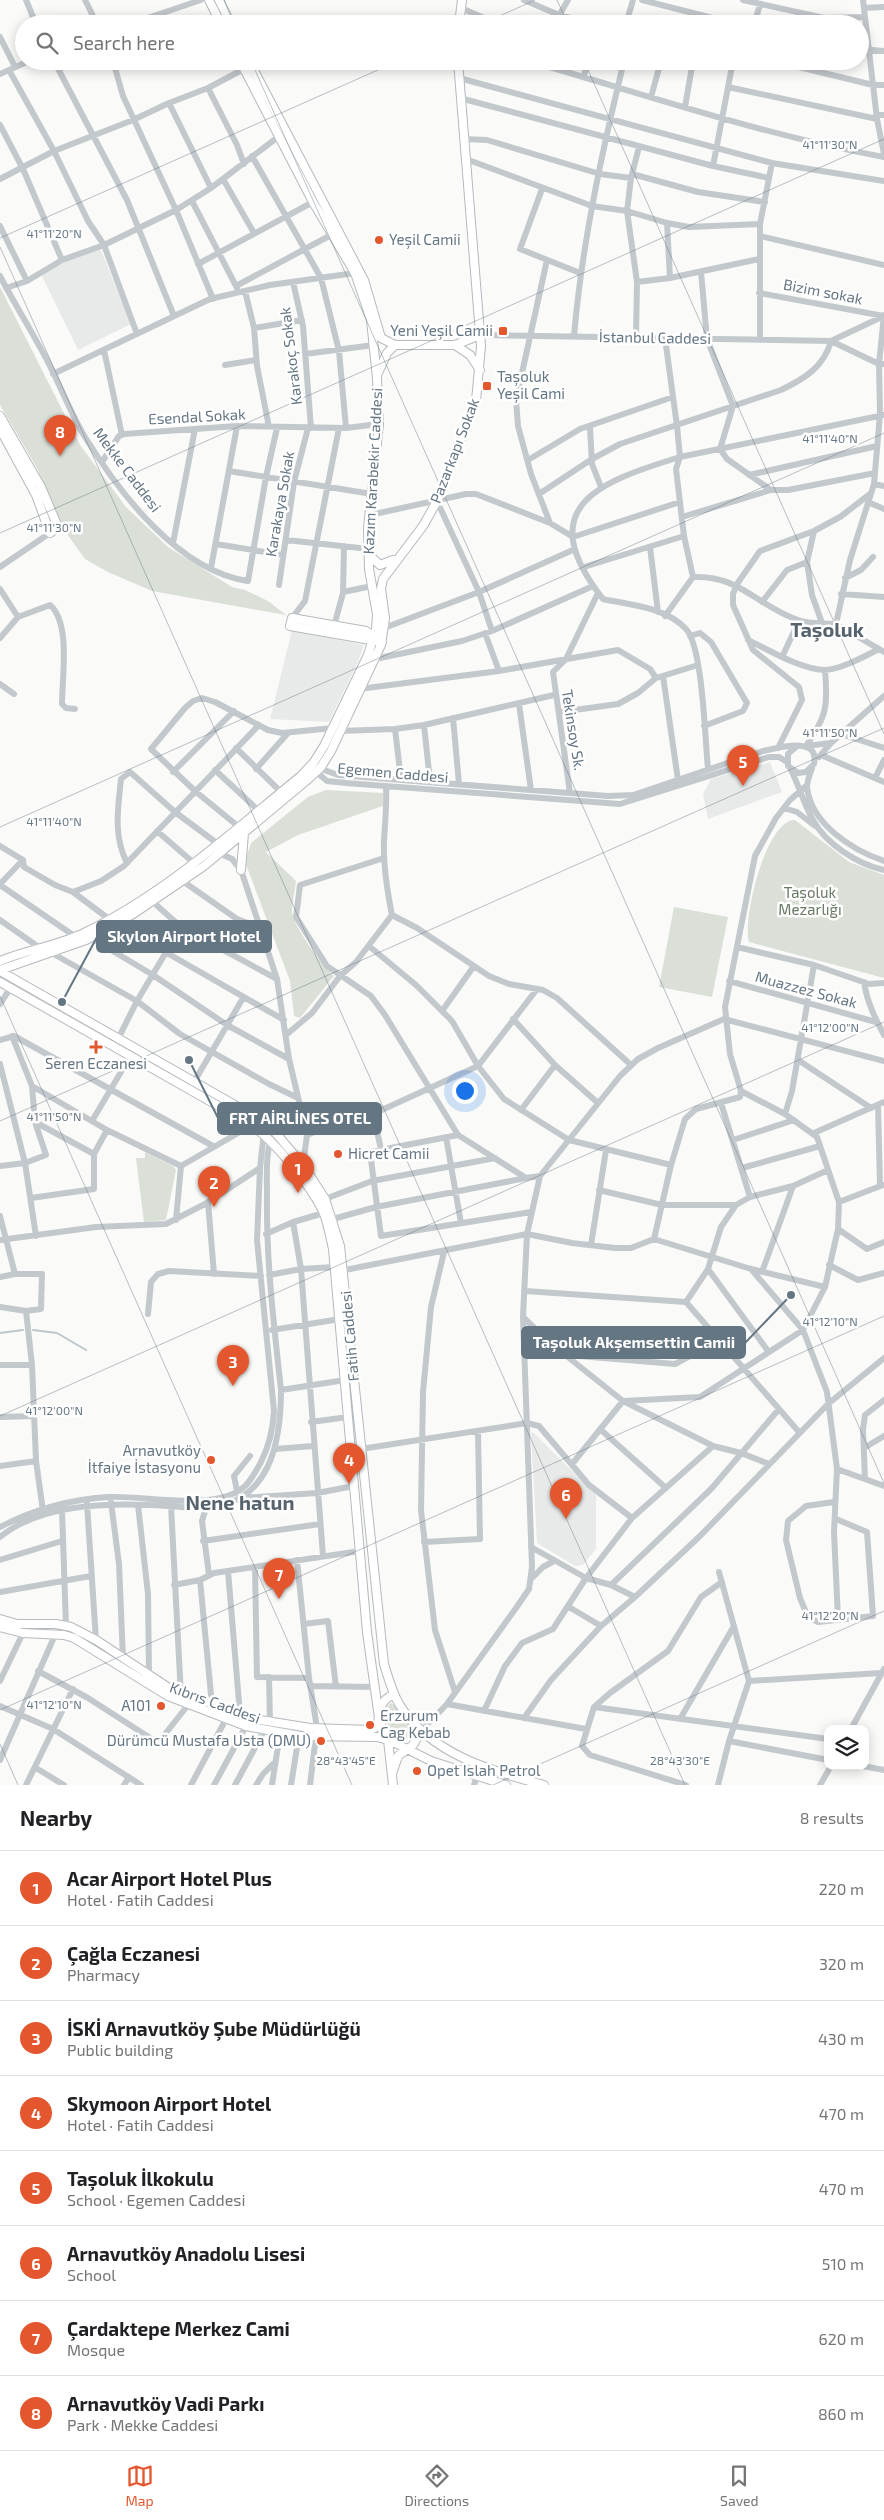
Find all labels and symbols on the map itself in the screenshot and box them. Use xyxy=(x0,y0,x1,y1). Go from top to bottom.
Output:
text: 41°11'30"N xyxy=(802,137,858,151)
text: 41°11'20"N xyxy=(26,226,82,240)
place label: Yeşil Camii xyxy=(389,230,461,249)
marker: Yeşil Camii xyxy=(373,234,385,246)
street label: Bizim sokak xyxy=(782,275,865,308)
street label: Karakoç Sokak xyxy=(275,306,306,406)
place label: Yeni Yeşil Camii xyxy=(390,321,493,340)
marker: Yeni Yeşil Camii xyxy=(497,325,509,337)
street label: İstanbul Caddesi xyxy=(599,327,711,347)
place label: Taşoluk Yeşil Cami xyxy=(497,367,565,403)
marker: Taşoluk Yeşil Cami xyxy=(481,380,493,392)
street label: Kazım Karabekir Caddesi xyxy=(359,387,385,555)
street label: Pazarkapı Sokak xyxy=(426,395,482,506)
street label: Esendal Sokak xyxy=(148,404,246,428)
pin: 8 xyxy=(44,415,76,456)
street label: Mekke Caddesi xyxy=(90,424,165,515)
text: 41°11'40"N xyxy=(802,431,858,445)
street label: Karakaya Sokak xyxy=(261,449,297,558)
text: 41°11'30"N xyxy=(26,520,82,534)
district label: Taşoluk xyxy=(790,617,865,642)
street label: Tekinsoy Sk. xyxy=(559,688,589,772)
text: 41°11'50"N xyxy=(803,725,857,739)
pin: 5 xyxy=(727,745,759,786)
street label: Egemen Caddesi xyxy=(337,758,449,786)
text: 41°11'40"N xyxy=(26,814,82,828)
park label: Taşoluk Mezarlığı xyxy=(778,883,842,918)
callout: Skylon Airport Hotel xyxy=(97,921,271,952)
text: Skylon Airport Hotel xyxy=(107,926,262,946)
street label: Muazzez Sokak xyxy=(753,967,860,1011)
text: 41°12'00"N xyxy=(801,1020,859,1034)
marker: Seren Eczanesi xyxy=(90,1041,102,1053)
place label: Seren Eczanesi xyxy=(45,1054,147,1072)
your location xyxy=(452,1078,478,1104)
callout: FRT AİRLİNES OTEL xyxy=(218,1103,381,1134)
text: FRT AİRLİNES OTEL xyxy=(229,1108,371,1127)
text: 41°11'50"N xyxy=(27,1109,81,1123)
place label: Hicret Camii xyxy=(348,1144,429,1162)
marker: Hicret Camii xyxy=(332,1148,344,1160)
pin: 1 xyxy=(282,1152,314,1193)
pin: 2 xyxy=(198,1166,230,1207)
street label: Fatih Caddesi xyxy=(336,1290,362,1382)
text: 41°12'10"N xyxy=(802,1314,858,1328)
callout: Taşoluk Akşemsettin Camii xyxy=(522,1327,745,1358)
text: Taşoluk Akşemsettin Camii xyxy=(533,1332,735,1353)
pin: 3 xyxy=(217,1345,249,1386)
text: 41°12'00"N xyxy=(25,1403,83,1417)
place label: Arnavutköy İtfaiye İstasyonu xyxy=(88,1441,201,1476)
pin: 4 xyxy=(333,1443,365,1484)
marker: Arnavutköy İtfaiye İstasyonu xyxy=(205,1454,217,1466)
pin: 6 xyxy=(550,1478,582,1519)
district label: Nene hatun xyxy=(186,1490,294,1514)
pin: 7 xyxy=(263,1558,295,1599)
text: 41°12'20"N xyxy=(801,1608,859,1622)
street label: Kıbrıs Caddesi xyxy=(168,1677,263,1727)
place label: A101 xyxy=(121,1696,151,1714)
text: 41°12'10"N xyxy=(26,1697,82,1711)
marker: A101 xyxy=(155,1700,167,1712)
place label: Erzurum Cag Kebab xyxy=(380,1706,451,1741)
marker: Erzurum Cag Kebab xyxy=(364,1719,376,1731)
place label: Dürümcü Mustafa Usta (DMU) xyxy=(107,1731,311,1749)
marker: Dürümcü Mustafa Usta (DMU) xyxy=(315,1735,327,1747)
text: 28°43'45"E xyxy=(316,1753,376,1767)
text: 28°43'30"E xyxy=(650,1753,710,1767)
place label: Opet Islah Petrol xyxy=(427,1761,541,1779)
marker: Opet Islah Petrol xyxy=(411,1765,423,1777)

